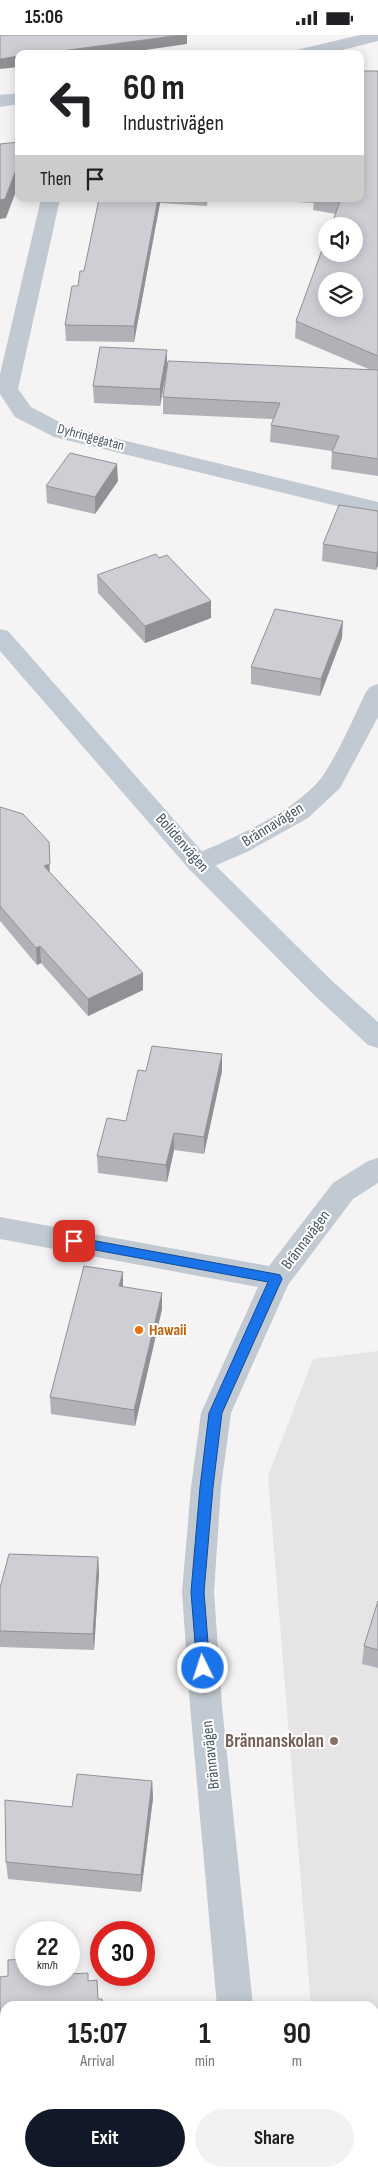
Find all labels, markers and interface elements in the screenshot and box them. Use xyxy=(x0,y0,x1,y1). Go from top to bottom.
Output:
text: 15:06 xyxy=(25,6,63,29)
text: 60 m xyxy=(123,67,185,110)
icon: left xyxy=(40,70,105,135)
text: Industrivägen xyxy=(123,110,224,137)
icon: arrive xyxy=(81,165,109,193)
text: Then xyxy=(40,168,71,191)
map controls xyxy=(318,217,363,317)
button: sound xyxy=(318,217,363,262)
button: layers xyxy=(318,272,363,317)
street label: Dyhringegatan xyxy=(56,420,126,454)
street label: Brännavägen xyxy=(239,799,307,851)
street label: Bolidenvägen xyxy=(151,810,213,876)
street label: Brännavägen xyxy=(278,1207,334,1273)
pin xyxy=(53,1220,95,1262)
icon: arrive xyxy=(60,1227,88,1255)
place label: Hawaii xyxy=(149,1321,187,1340)
marker: Hawaii xyxy=(133,1324,145,1336)
position arrow xyxy=(176,1641,228,1693)
street label: Brännavägen xyxy=(198,1720,224,1790)
place label: Brännanskolan xyxy=(225,1730,324,1753)
marker: Brännanskolan xyxy=(328,1735,340,1747)
speed limit sign: 30 xyxy=(90,1921,155,1986)
text: 22 xyxy=(37,1932,58,1963)
text: km/h xyxy=(37,1958,58,1973)
text: 15:07 xyxy=(68,2016,127,2052)
text: 1 xyxy=(199,2016,211,2052)
text: 90 xyxy=(283,2016,311,2052)
text: Arrival xyxy=(80,2052,115,2071)
text: min xyxy=(195,2052,215,2071)
text: m xyxy=(292,2052,302,2071)
button: Exit xyxy=(25,2109,185,2167)
button: Share xyxy=(195,2109,354,2167)

